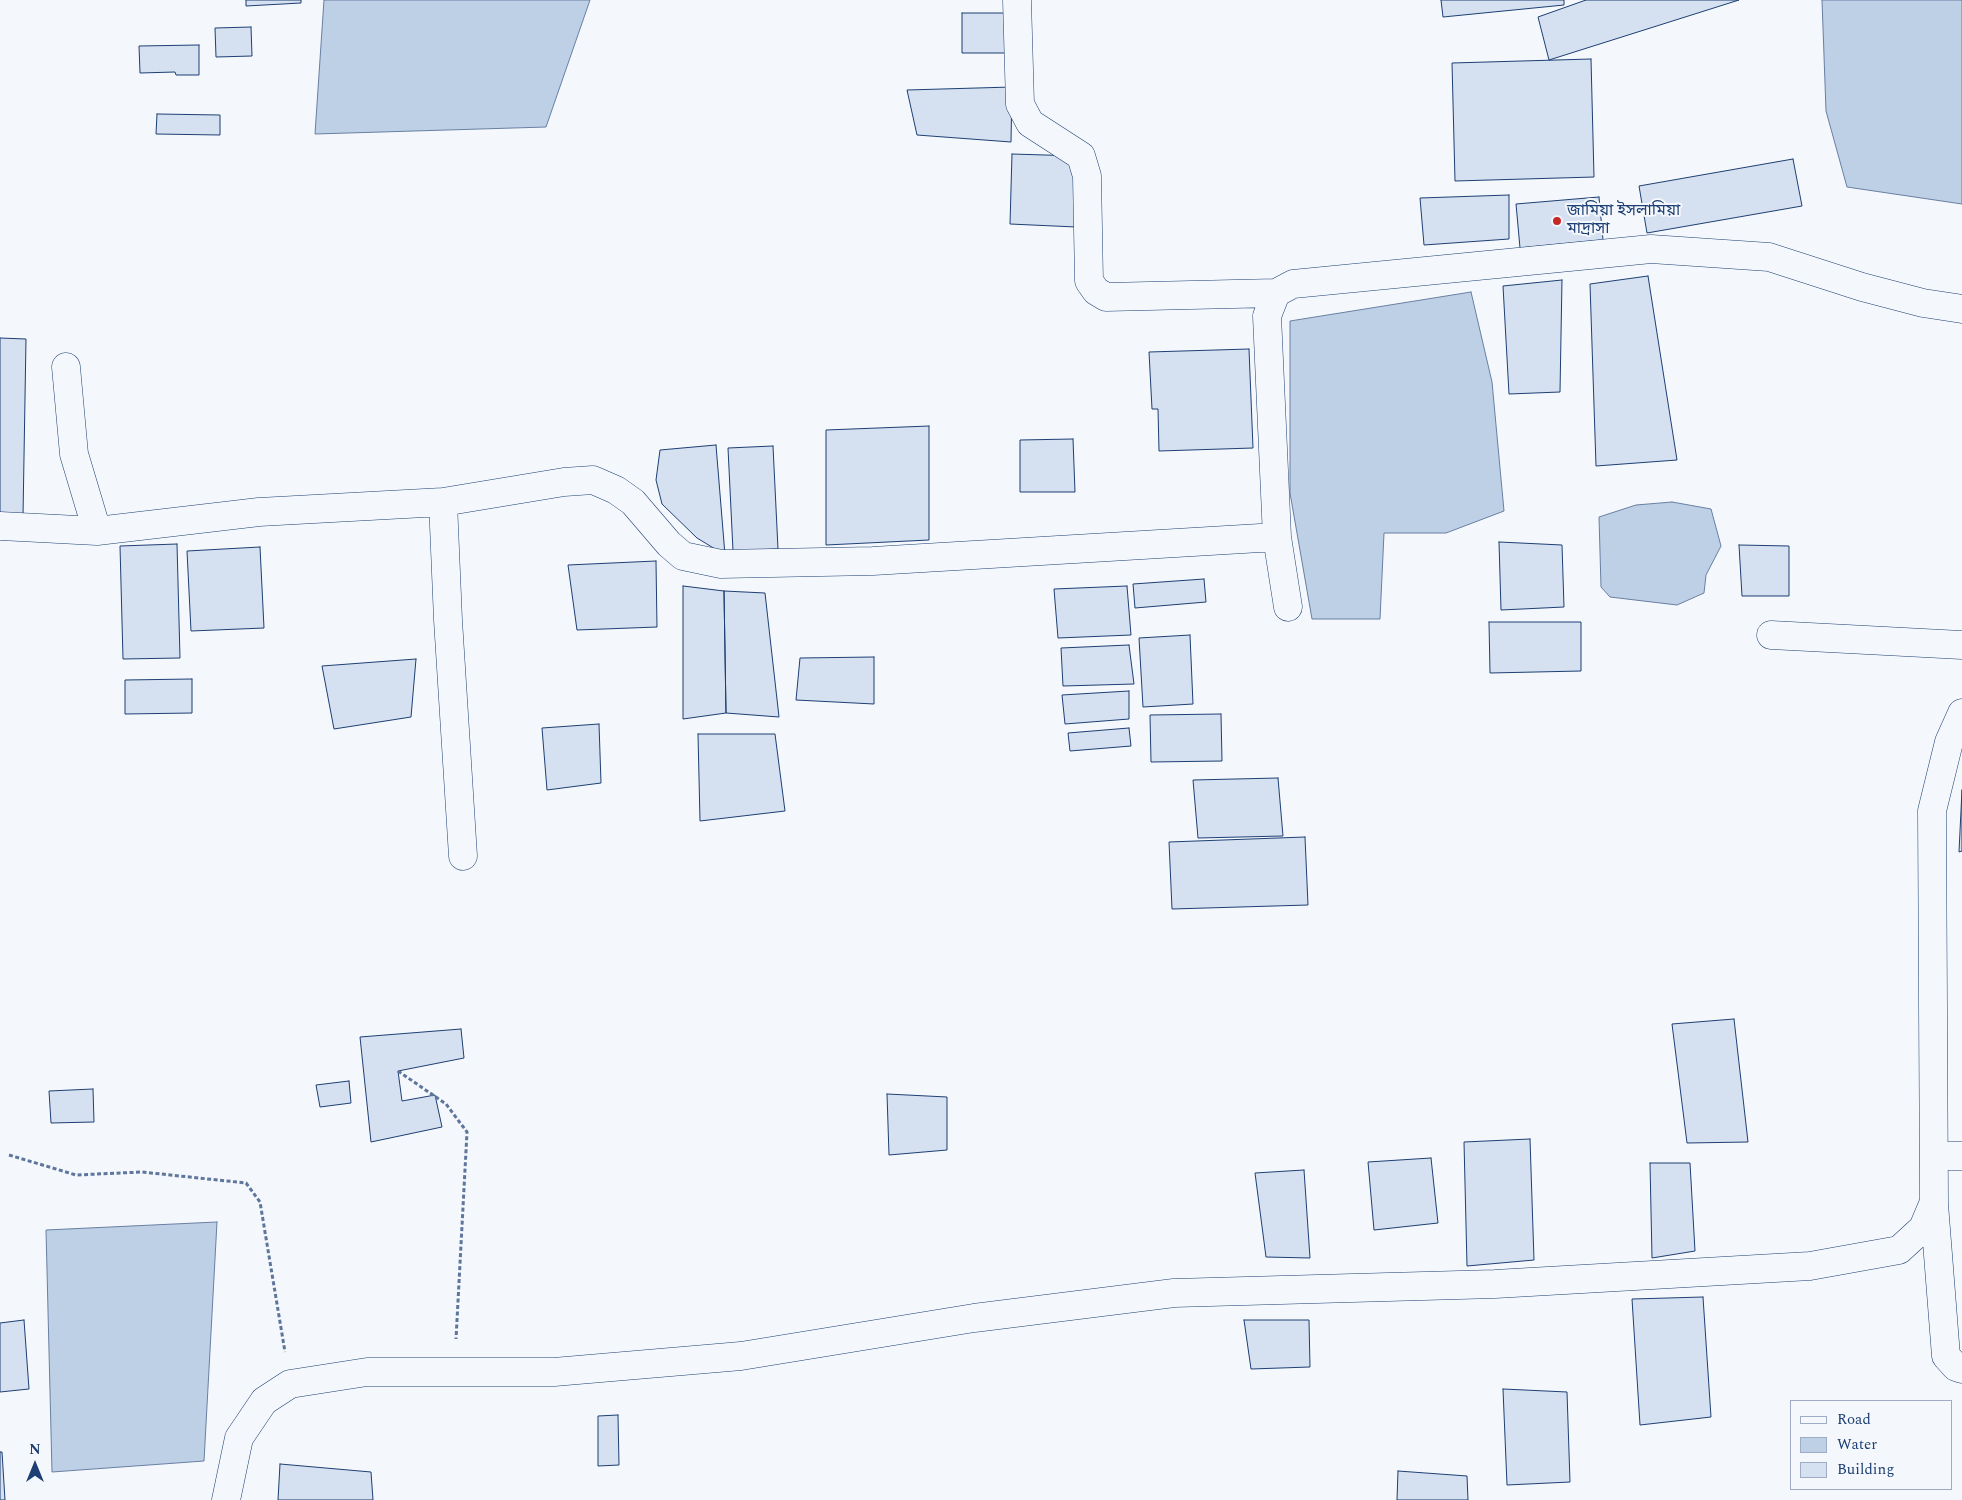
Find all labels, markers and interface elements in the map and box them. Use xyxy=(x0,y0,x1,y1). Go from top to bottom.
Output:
place label: জামিয়া ইসলামিয়া মাদ্রাসা xyxy=(1567,202,1680,240)
marker: জামিয়া ইসলামিয়া মাদ্রাসা xyxy=(1551,215,1563,227)
legend xyxy=(1790,1400,1952,1490)
text: Road xyxy=(1837,1408,1871,1431)
text: Water xyxy=(1837,1433,1877,1456)
text: N xyxy=(29,1439,41,1460)
north arrow xyxy=(10,1440,60,1490)
text: Building xyxy=(1837,1458,1894,1481)

